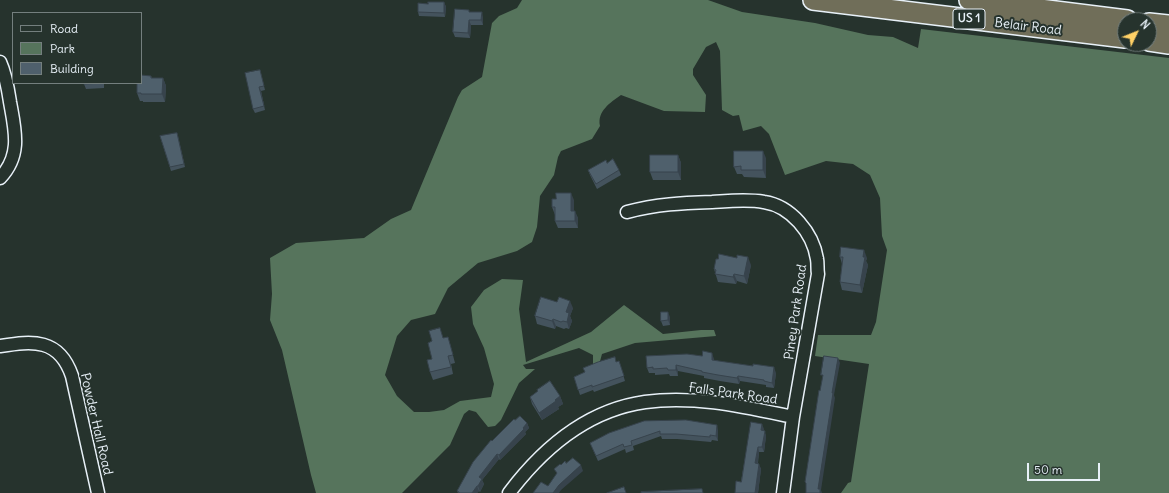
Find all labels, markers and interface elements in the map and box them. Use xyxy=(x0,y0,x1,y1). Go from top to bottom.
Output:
road number: US 1 xyxy=(953,9,985,29)
legend xyxy=(12,12,142,84)
north arrow xyxy=(1117,12,1157,52)
street label: Belair Road xyxy=(993,15,1063,39)
text: N xyxy=(1137,17,1153,32)
text: Road xyxy=(50,21,78,36)
text: Park xyxy=(50,41,75,56)
text: Building xyxy=(50,61,94,76)
street label: Piney Park Road xyxy=(782,263,810,361)
street label: Powder Hall Road xyxy=(77,371,115,477)
street label: Falls Park Road xyxy=(688,380,778,408)
scale bar xyxy=(1029,455,1102,481)
text: 50 m xyxy=(1034,462,1062,477)

